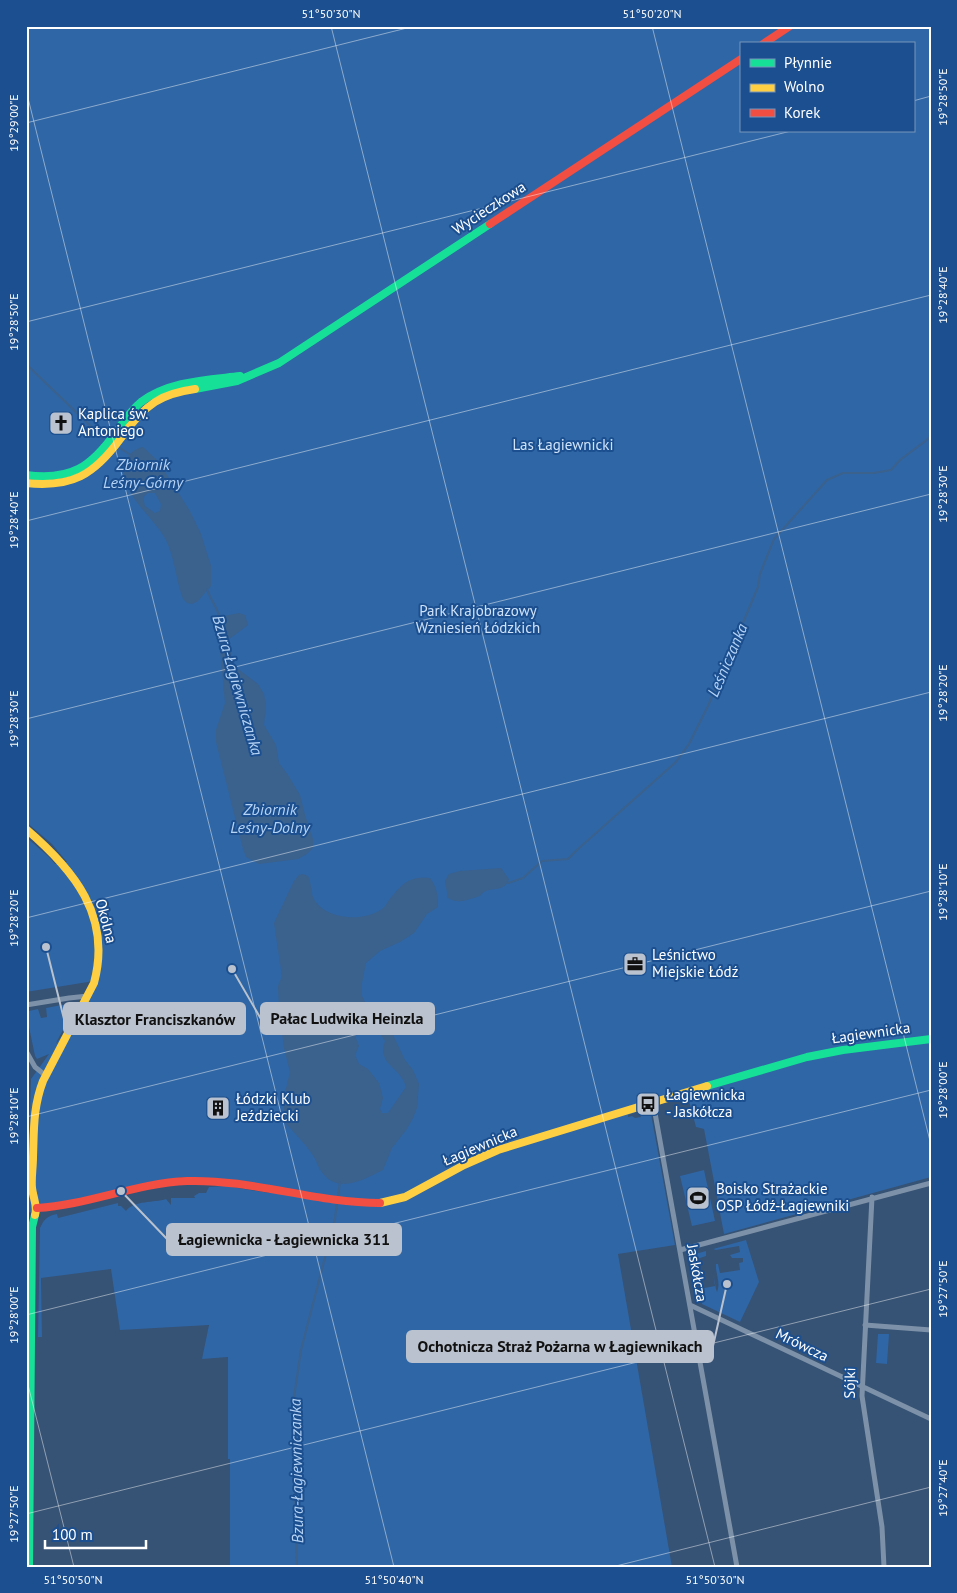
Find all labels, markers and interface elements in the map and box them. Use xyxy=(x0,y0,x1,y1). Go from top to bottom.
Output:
text: 51°50'30"N xyxy=(301,6,361,21)
text: 51°50'20"N xyxy=(622,6,682,21)
legend xyxy=(740,42,914,132)
text: Płynnie xyxy=(784,53,832,72)
text: 19°28'50"E xyxy=(935,68,950,126)
text: Wolno xyxy=(784,77,824,96)
text: 19°29'00"E xyxy=(6,94,21,152)
text: Korek xyxy=(784,103,821,122)
street label: Wycieczkowa xyxy=(448,177,529,238)
text: 19°28'40"E xyxy=(935,266,950,324)
text: 19°28'50"E xyxy=(6,293,21,351)
place label: Kaplica św. Antoniego xyxy=(78,404,149,440)
church icon: Kaplica św. Antoniego xyxy=(48,410,74,436)
park label: Las Łagiewnicki xyxy=(513,435,613,454)
water label: Zbiornik Leśny-Górny xyxy=(103,454,184,492)
text: 19°28'30"E xyxy=(935,465,950,523)
text: 19°28'40"E xyxy=(6,491,21,549)
park label: Park Krajobrazowy Wzniesień Łódzkich xyxy=(416,601,540,637)
water label: Bzura-Łagiewniczanka xyxy=(208,613,268,757)
water label: Leśniczanka xyxy=(703,620,751,700)
text: 19°28'20"E xyxy=(935,664,950,722)
text: 19°28'30"E xyxy=(6,690,21,748)
water label: Zbiornik Leśny-Dolny xyxy=(230,799,311,837)
text: 19°28'10"E xyxy=(935,863,950,921)
text: 19°28'20"E xyxy=(6,889,21,947)
street label: Okólna xyxy=(91,897,122,945)
place label: Leśnictwo Miejskie Łódź xyxy=(652,945,738,981)
office icon: Leśnictwo Miejskie Łódź xyxy=(622,951,648,977)
callout: Klasztor Franciszkanów xyxy=(64,1003,245,1034)
callout: Pałac Ludwika Heinzla xyxy=(261,1003,434,1034)
text: Pałac Ludwika Heinzla xyxy=(271,1008,424,1028)
text: Klasztor Franciszkanów xyxy=(75,1009,236,1029)
street label: Łagiewnicka xyxy=(830,1018,911,1047)
text: 19°28'00"E xyxy=(935,1061,950,1119)
place label: Łagiewnicka - Jaskółcza xyxy=(666,1085,745,1121)
text: 19°28'10"E xyxy=(6,1087,21,1145)
place label: Łódzki Klub Jeździecki xyxy=(235,1089,311,1125)
bus stop icon: Łagiewnicka - Jaskółcza xyxy=(635,1091,661,1117)
building icon: Łódzki Klub Jeździecki xyxy=(205,1095,231,1121)
street label: Łagiewnicka xyxy=(440,1121,520,1170)
place label: Boisko Strażackie OSP Łódź-Łagiewniki xyxy=(716,1179,849,1215)
sports icon: Boisko Strażackie OSP Łódź-Łagiewniki xyxy=(685,1185,711,1211)
callout: Łagiewnicka - Łagiewnicka 311 xyxy=(167,1224,401,1255)
text: Łagiewnicka - Łagiewnicka 311 xyxy=(178,1229,390,1249)
street label: Jaskółcza xyxy=(683,1242,712,1303)
text: 19°27'50"E xyxy=(935,1260,950,1318)
text: 19°28'00"E xyxy=(6,1286,21,1344)
street label: Mrówcza xyxy=(773,1324,832,1365)
callout: Ochotnicza Straż Pożarna w Łagiewnikach xyxy=(407,1331,713,1362)
text: Ochotnicza Straż Pożarna w Łagiewnikach xyxy=(417,1336,703,1356)
street label: Sójki xyxy=(840,1367,859,1399)
water label: Bzura-Łagiewniczanka xyxy=(285,1398,307,1544)
text: 19°27'40"E xyxy=(935,1459,950,1517)
text: 19°27'50"E xyxy=(6,1485,21,1543)
scale bar xyxy=(45,1518,146,1550)
text: 100 m xyxy=(52,1525,93,1544)
text: 51°50'50"N xyxy=(43,1572,103,1587)
text: 51°50'40"N xyxy=(364,1572,424,1587)
text: 51°50'30"N xyxy=(685,1572,745,1587)

